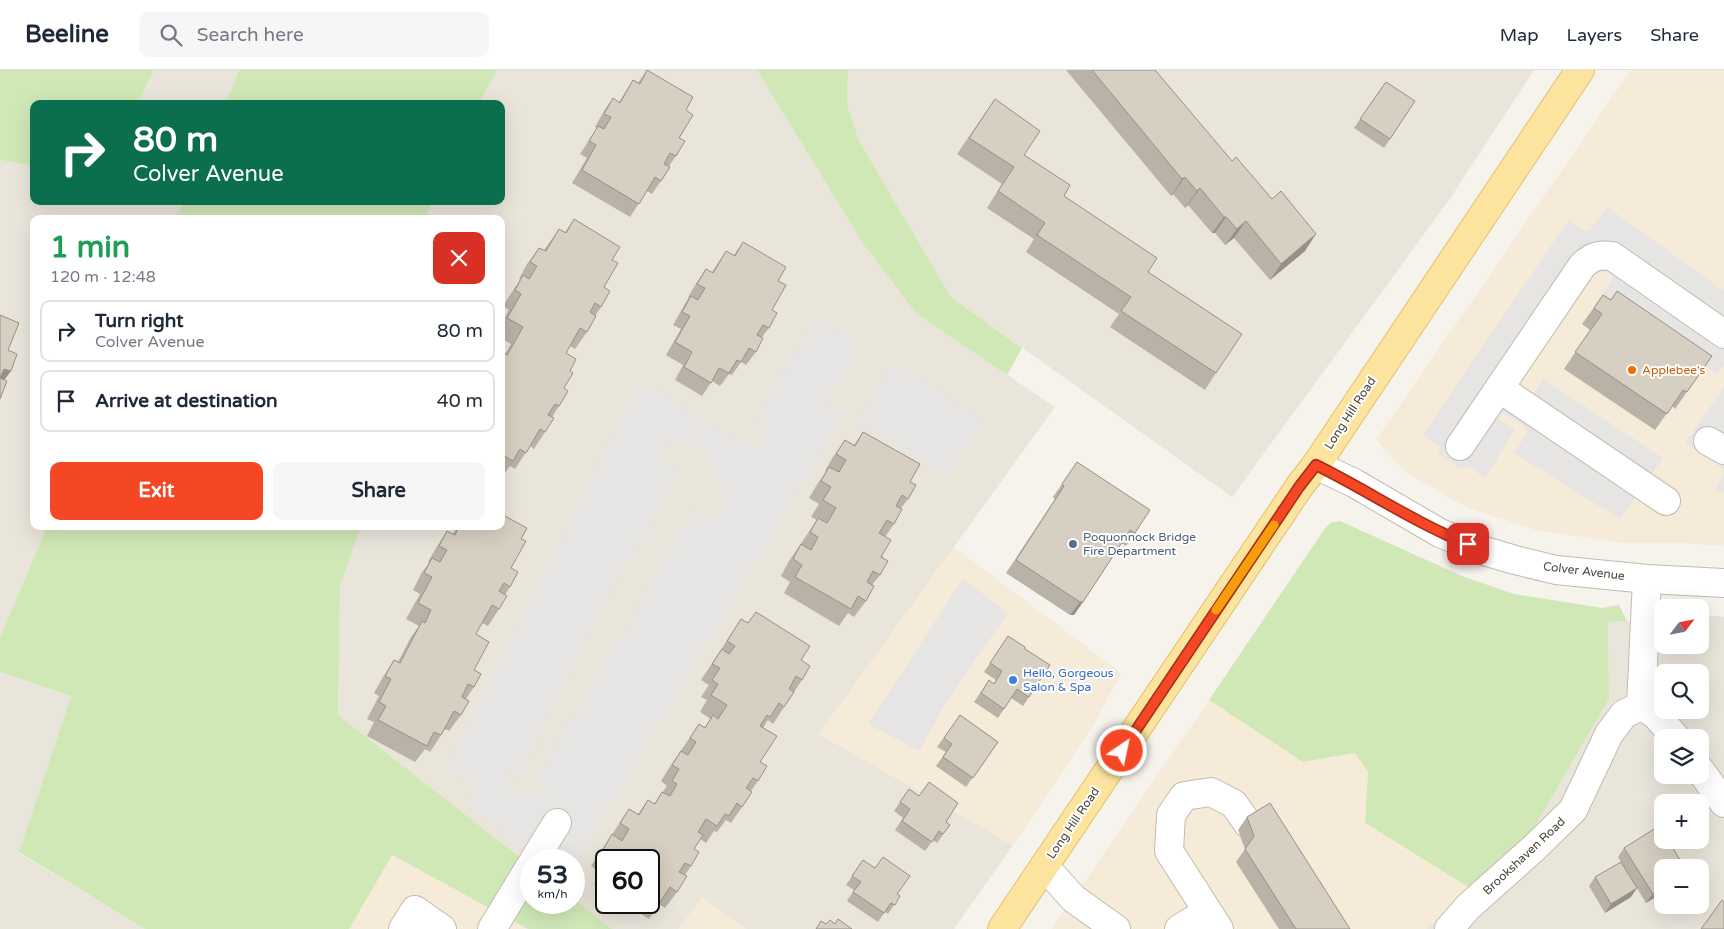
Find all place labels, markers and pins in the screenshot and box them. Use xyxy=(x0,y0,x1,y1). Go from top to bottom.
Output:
place label: Applebee's xyxy=(1642,363,1706,377)
marker: Applebee's xyxy=(1626,364,1638,376)
pin xyxy=(1447,523,1489,565)
place label: Poquonnock Bridge Fire Department xyxy=(1083,530,1196,558)
marker: Poquonnock Bridge Fire Department xyxy=(1067,538,1079,550)
place label: Hello, Gorgeous Salon & Spa xyxy=(1023,666,1114,694)
marker: Hello, Gorgeous Salon & Spa xyxy=(1007,674,1019,686)

